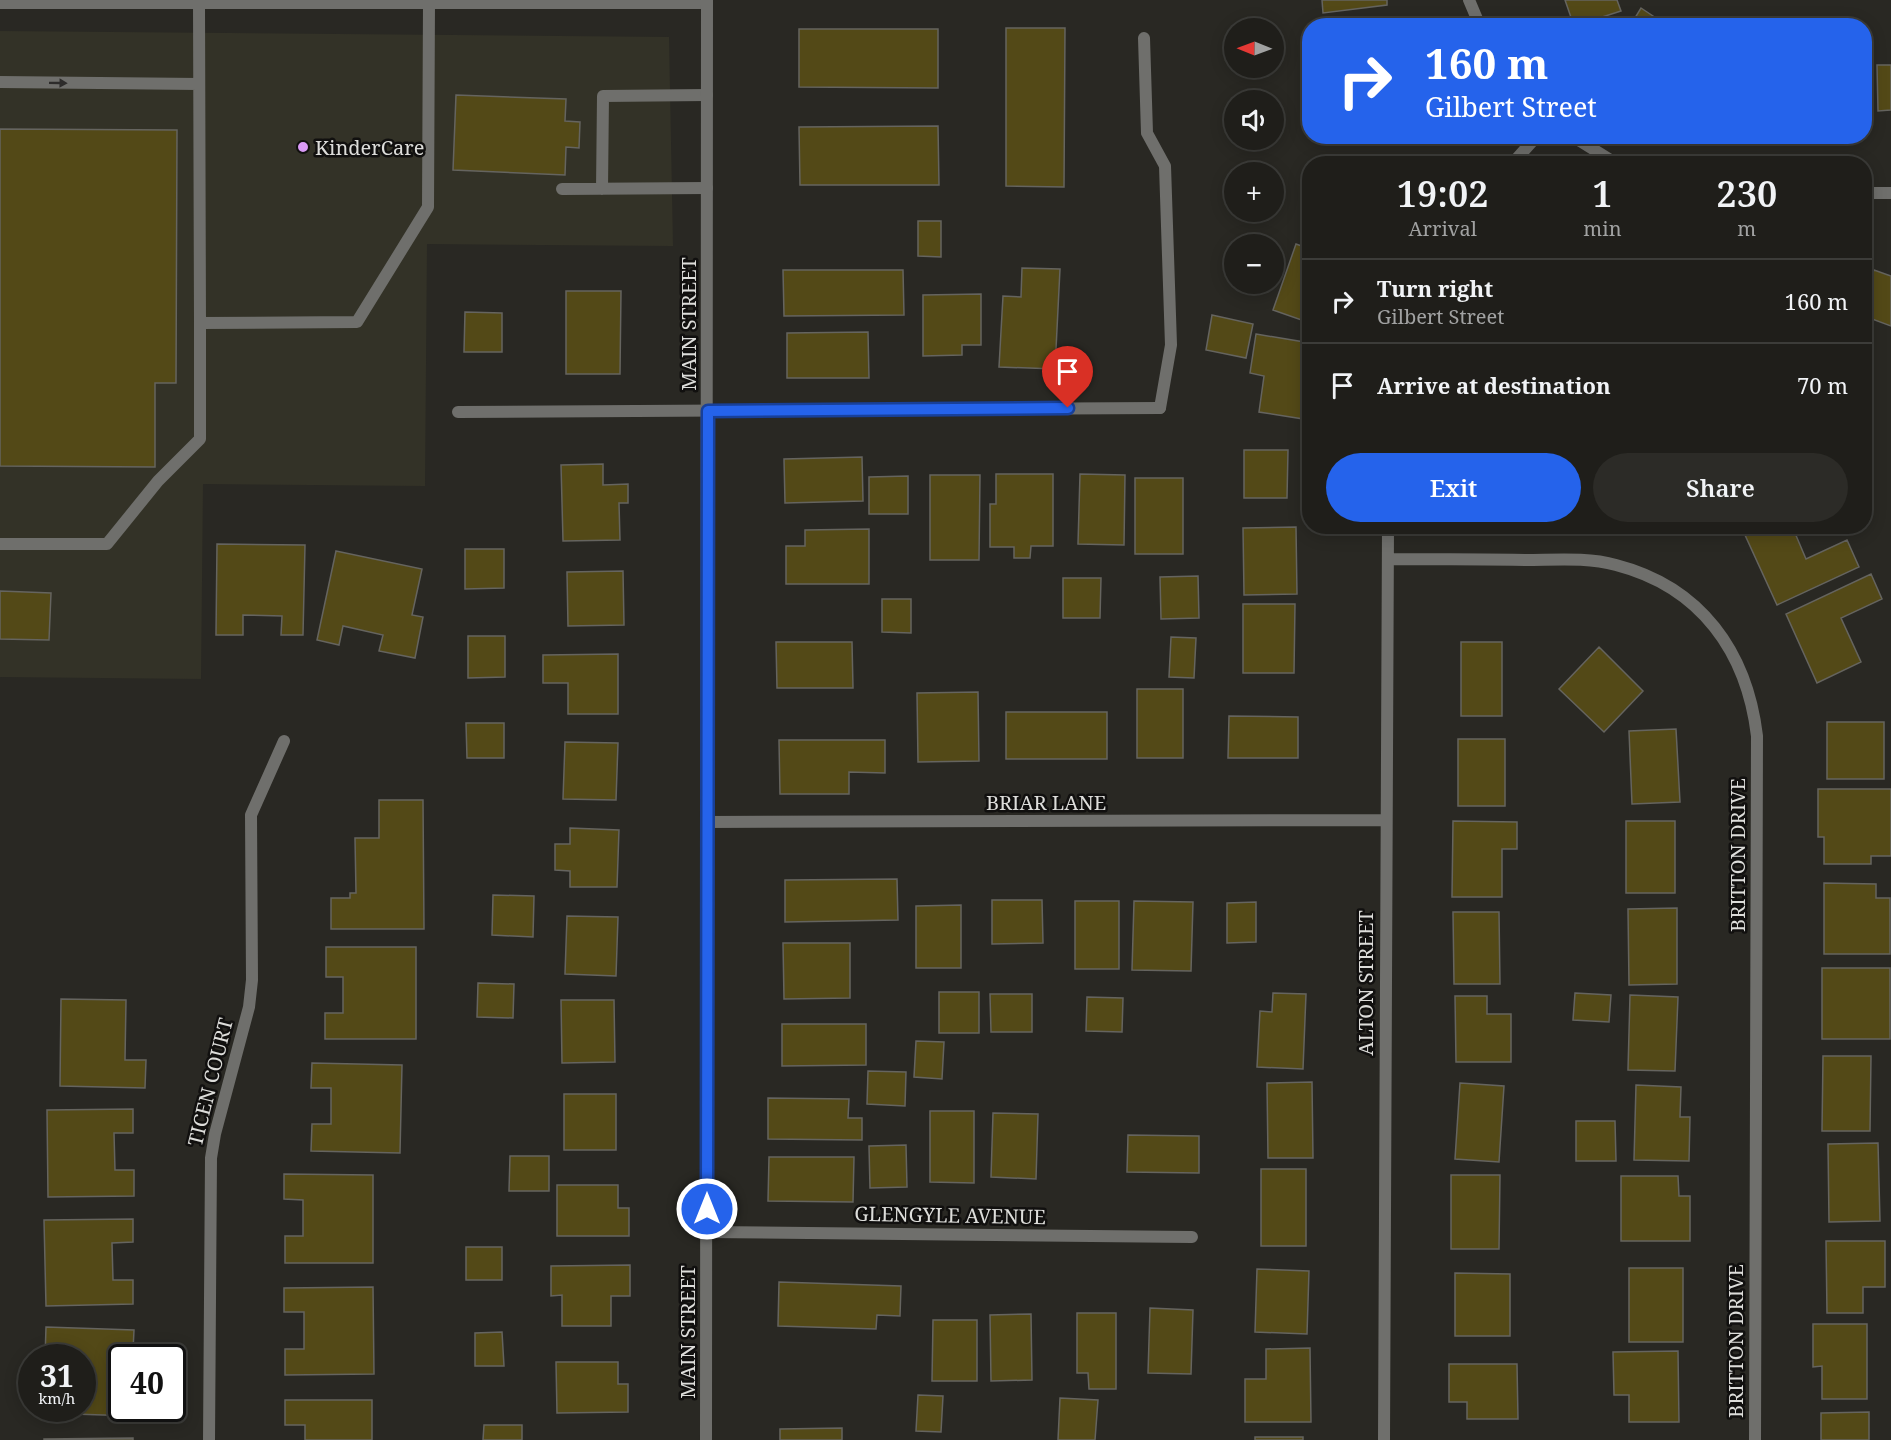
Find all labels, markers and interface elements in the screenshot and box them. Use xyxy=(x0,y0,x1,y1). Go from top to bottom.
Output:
north arrow xyxy=(1224,18,1284,78)
map controls xyxy=(1224,18,1284,294)
text: 160 m xyxy=(1425,34,1549,91)
icon: right xyxy=(1326,42,1404,120)
one-way arrow xyxy=(49,78,68,87)
text: Gilbert Street xyxy=(1425,88,1597,125)
button: sound xyxy=(1224,90,1284,150)
place label: KinderCare xyxy=(315,134,424,161)
marker: KinderCare xyxy=(296,140,310,154)
button: + xyxy=(1224,162,1284,222)
text: 19:02 xyxy=(1397,169,1489,218)
text: 1 xyxy=(1592,169,1613,218)
text: 230 xyxy=(1716,169,1777,218)
text: Arrival xyxy=(1408,215,1477,242)
text: min xyxy=(1583,215,1622,242)
text: m xyxy=(1737,215,1756,242)
button: − xyxy=(1224,234,1284,294)
street label: MAIN STREET xyxy=(675,257,702,391)
text: Turn right xyxy=(1377,273,1493,303)
icon: right xyxy=(1326,285,1359,318)
text: 160 m xyxy=(1785,286,1848,316)
text: Gilbert Street xyxy=(1377,303,1504,330)
pin xyxy=(1042,346,1093,408)
icon: arrive xyxy=(1051,355,1084,388)
icon: arrive xyxy=(1326,369,1359,402)
text: Arrive at destination xyxy=(1377,370,1611,400)
text: 70 m xyxy=(1797,370,1848,400)
button: Exit xyxy=(1326,453,1581,522)
button: Share xyxy=(1593,453,1848,522)
street label: BRITTON DRIVE xyxy=(1724,778,1751,932)
street label: BRIAR LANE xyxy=(986,789,1106,816)
street label: ALTON STREET xyxy=(1352,910,1379,1056)
street label: TICEN COURT xyxy=(181,1015,239,1149)
position arrow xyxy=(675,1177,739,1241)
street label: GLENGYLE AVENUE xyxy=(854,1200,1046,1230)
street label: BRITTON DRIVE xyxy=(1722,1264,1749,1418)
street label: MAIN STREET xyxy=(674,1265,701,1399)
speed limit sign: 40 xyxy=(108,1344,186,1422)
text: 31 xyxy=(40,1355,74,1396)
text: km/h xyxy=(39,1388,75,1408)

